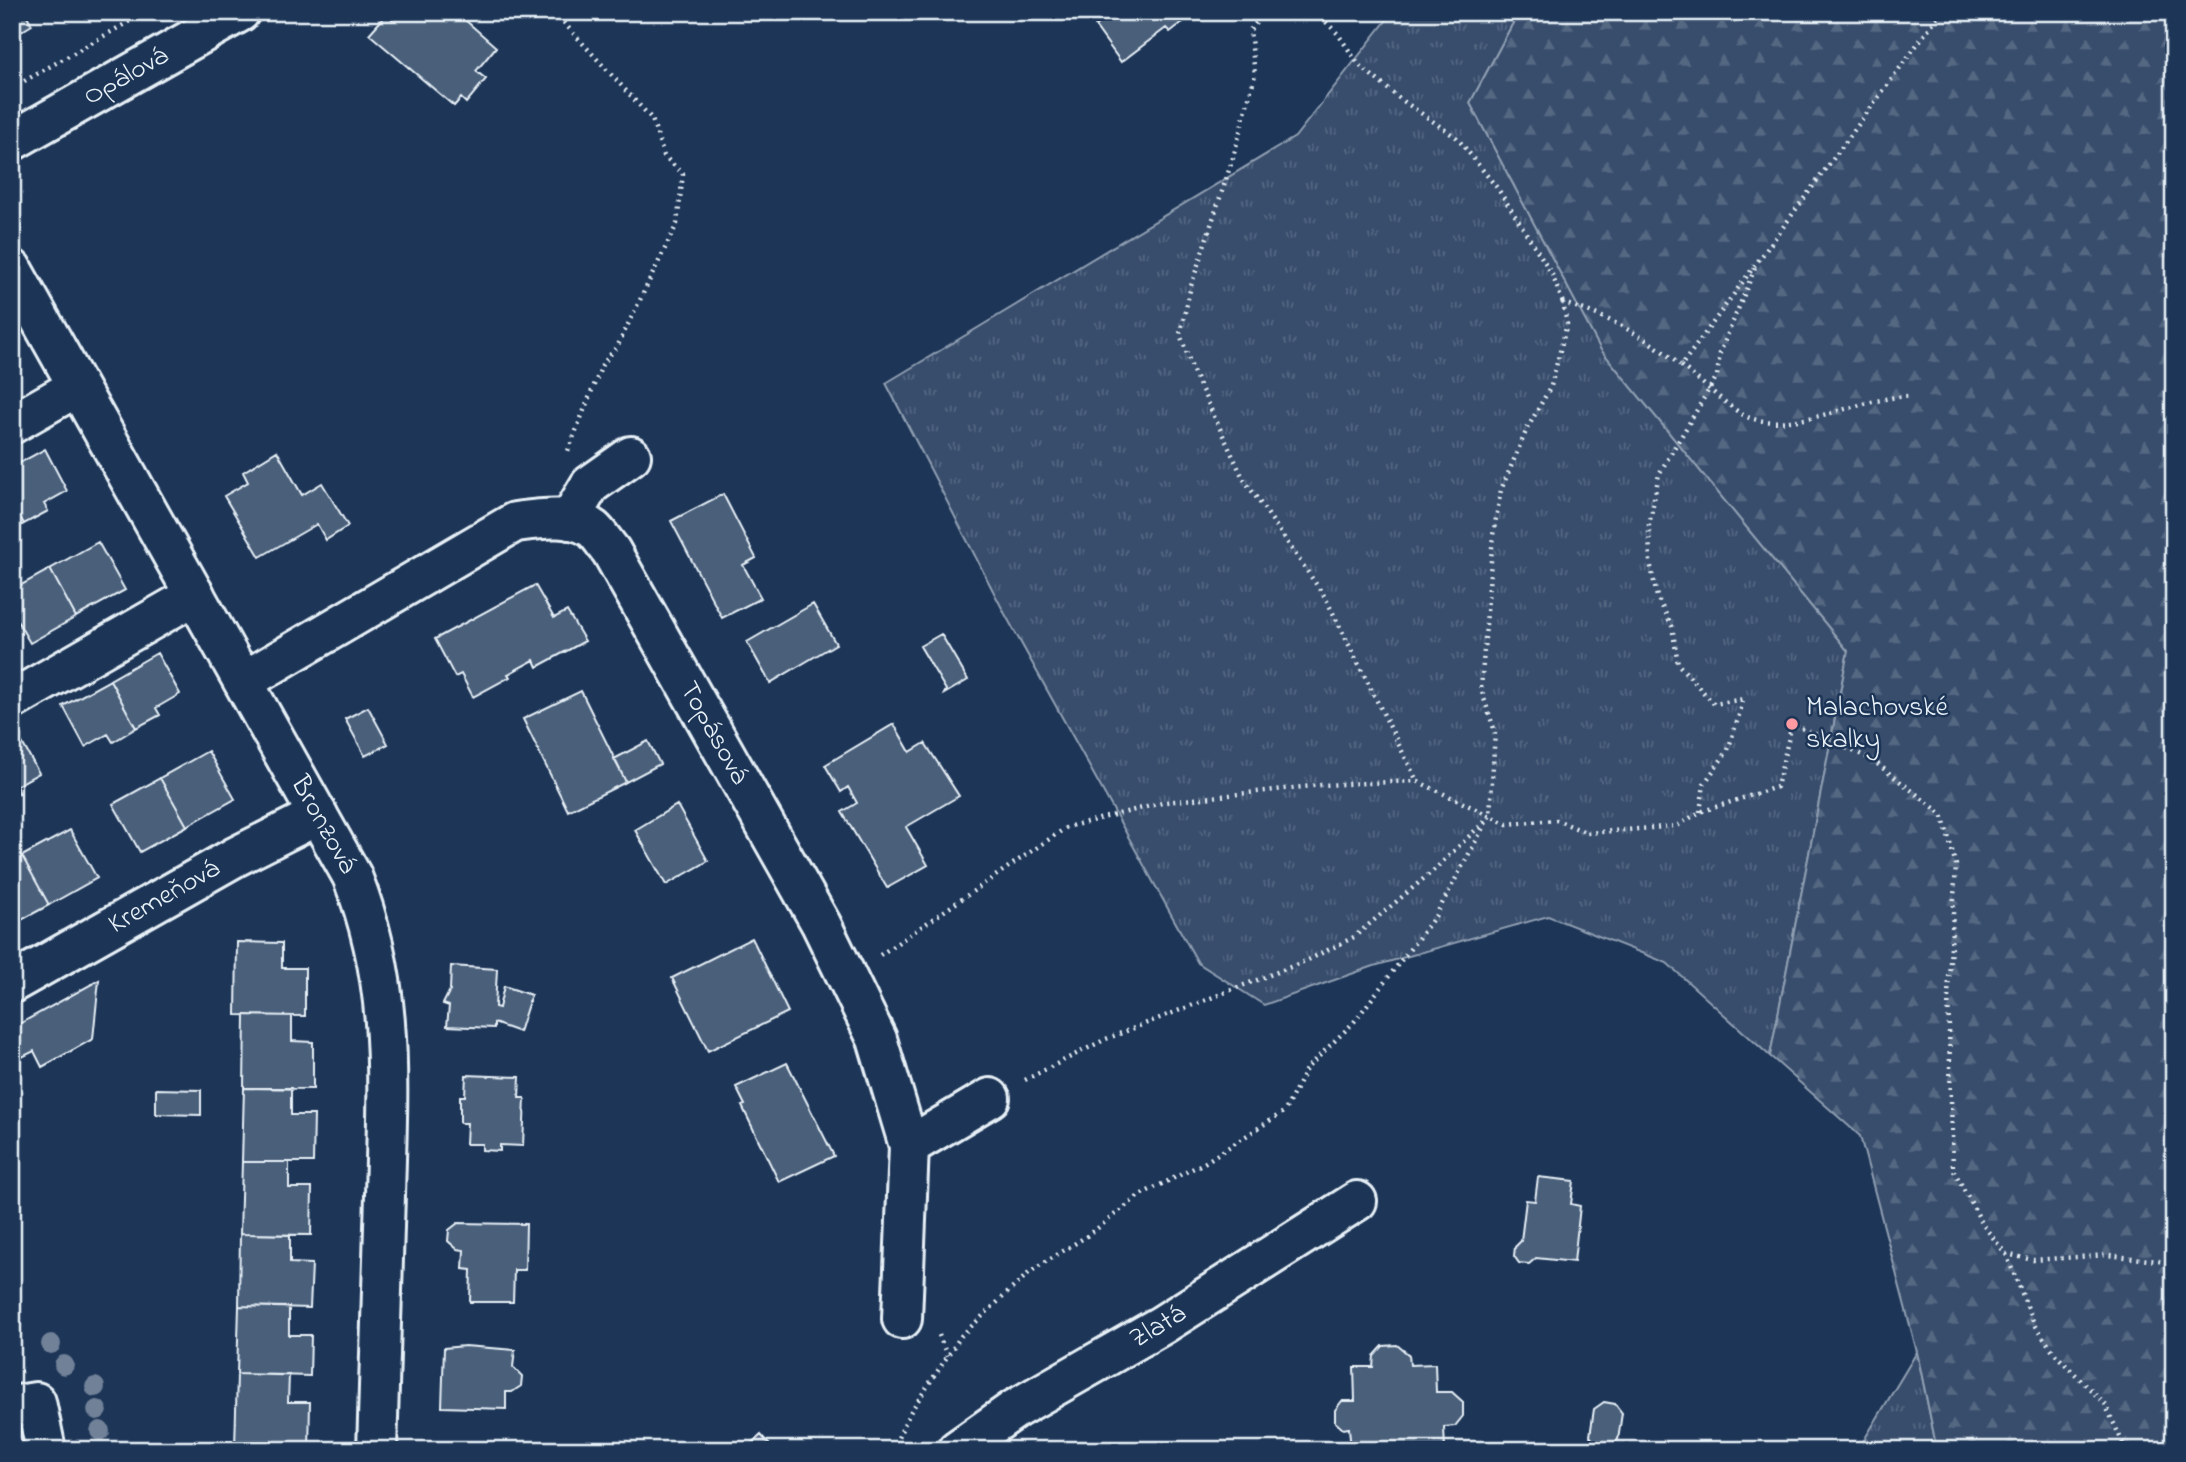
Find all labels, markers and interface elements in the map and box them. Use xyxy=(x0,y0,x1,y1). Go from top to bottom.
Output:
street label: Opálová xyxy=(76,36,176,117)
street label: Topásová xyxy=(668,674,759,792)
place label: Malachovské skalky xyxy=(1806,688,1949,761)
marker: Malachovské skalky xyxy=(1784,716,1800,732)
street label: Bronzová xyxy=(279,767,367,882)
street label: Kremeňová xyxy=(101,849,228,945)
street label: Zlatá xyxy=(1122,1294,1194,1360)

